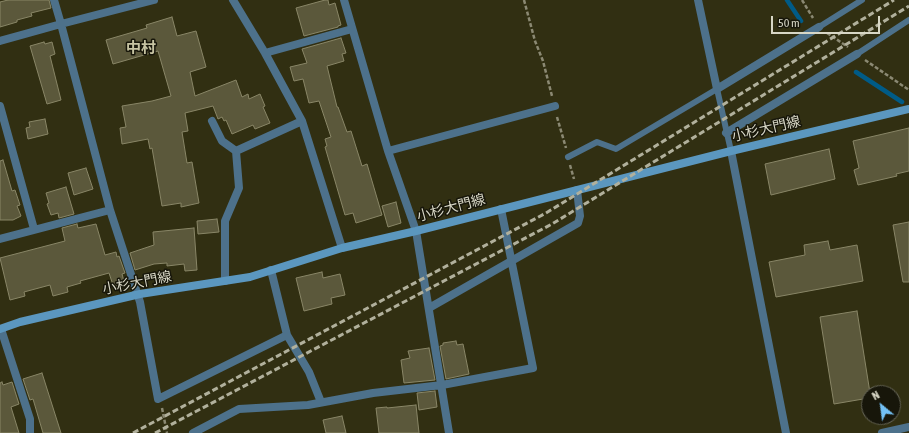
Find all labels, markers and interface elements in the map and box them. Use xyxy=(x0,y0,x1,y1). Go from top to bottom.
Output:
scale bar xyxy=(773,8,882,34)
text: 50 m xyxy=(778,16,800,30)
district label: 中村 xyxy=(126,39,156,57)
street label: 小杉大門線 xyxy=(730,113,802,145)
street label: 小杉大門線 xyxy=(415,191,487,225)
street label: 小杉大門線 xyxy=(101,268,173,298)
north arrow xyxy=(861,385,901,425)
text: N xyxy=(870,389,881,402)

